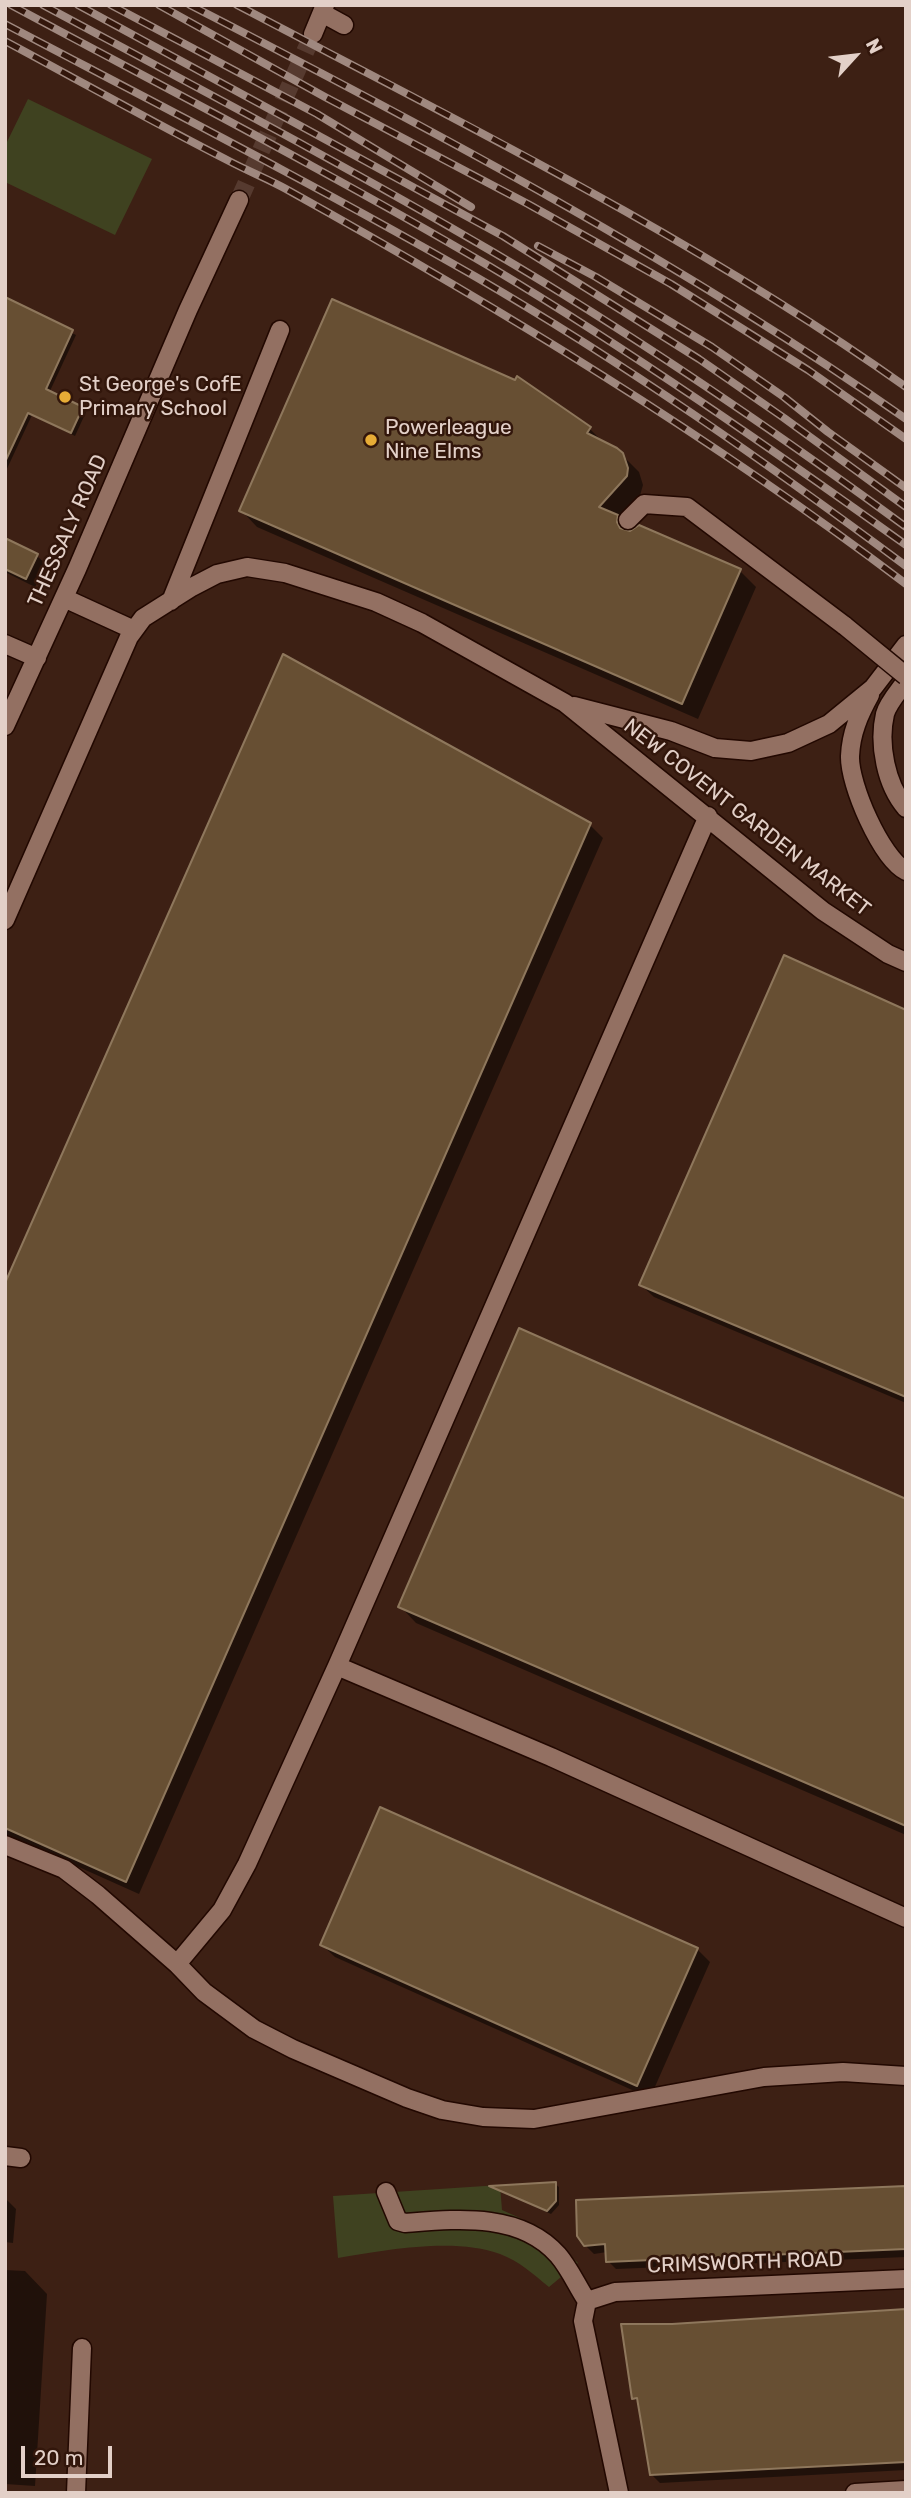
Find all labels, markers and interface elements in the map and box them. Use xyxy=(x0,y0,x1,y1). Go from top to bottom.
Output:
north arrow xyxy=(820,21,890,91)
text: N xyxy=(861,35,888,58)
place label: St George's CofE Primary School xyxy=(79,372,242,422)
marker: St George's CofE Primary School xyxy=(57,389,73,405)
place label: Powerleague Nine Elms xyxy=(385,415,512,465)
marker: Powerleague Nine Elms xyxy=(363,432,379,448)
street label: THESSALY ROAD xyxy=(23,451,113,611)
street label: NEW COVENT GARDEN MARKET xyxy=(619,714,875,922)
street label: CRIMSWORTH ROAD xyxy=(647,2247,843,2279)
scale bar xyxy=(24,2432,116,2476)
text: 20 m xyxy=(34,2445,83,2470)

